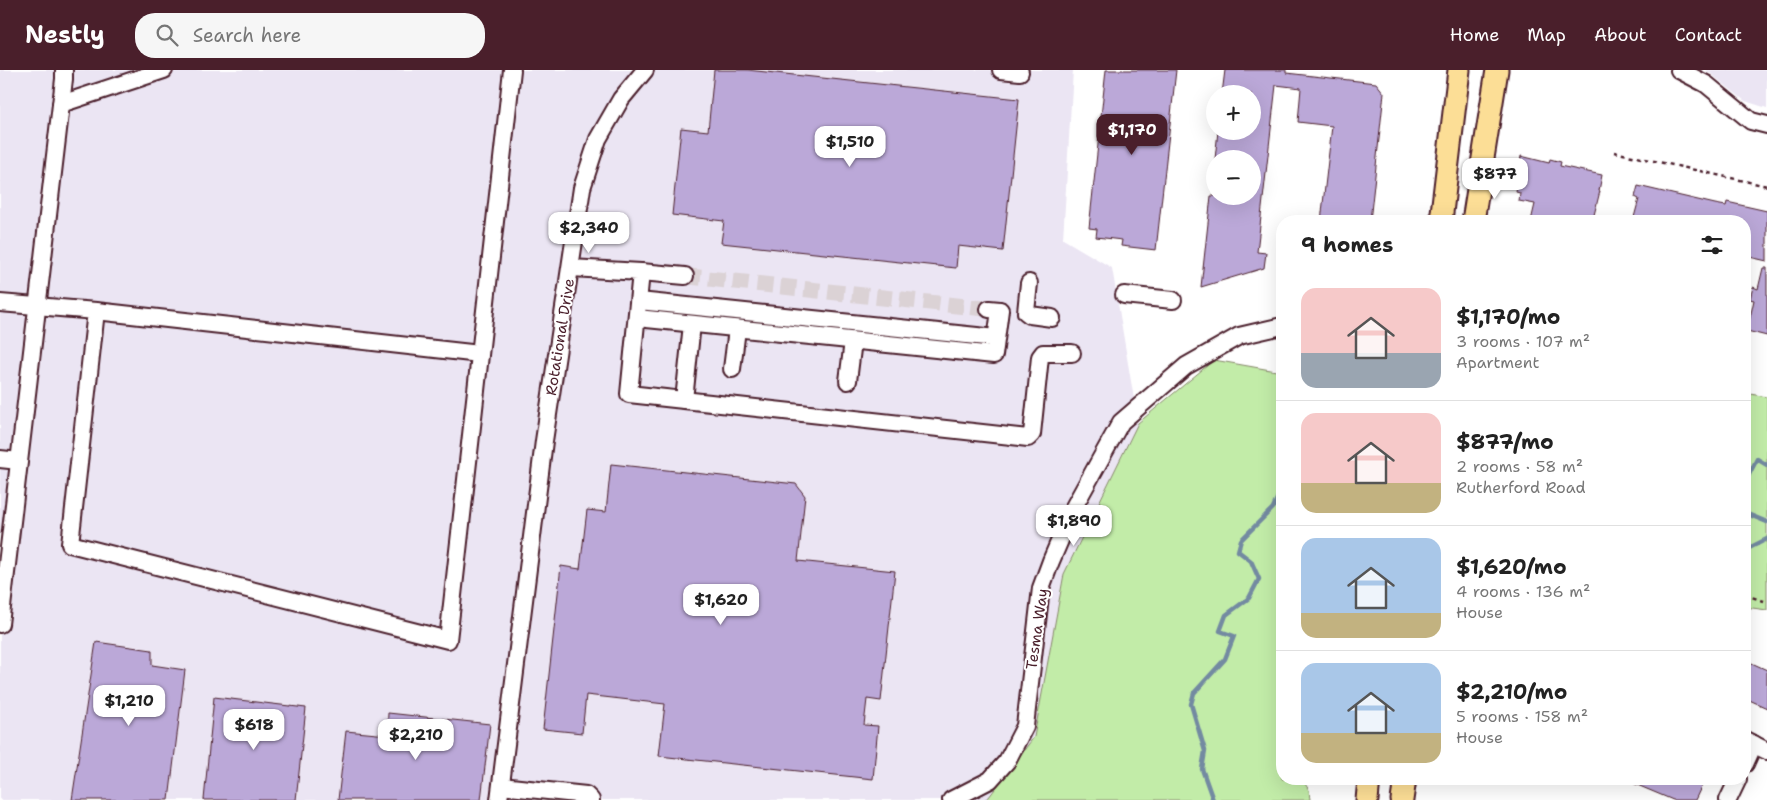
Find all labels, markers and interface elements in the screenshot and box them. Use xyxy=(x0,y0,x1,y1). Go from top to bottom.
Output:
search box xyxy=(135,13,485,58)
text: Nestly xyxy=(25,19,105,51)
icon: search xyxy=(153,21,181,49)
text: Search here xyxy=(193,23,301,48)
text: Home xyxy=(1450,23,1499,47)
text: Map xyxy=(1527,23,1566,47)
text: About xyxy=(1594,23,1647,47)
text: Contact xyxy=(1675,23,1742,47)
map controls xyxy=(1206,85,1261,205)
button: + xyxy=(1206,85,1261,140)
pin: $1,170 xyxy=(1091,114,1173,156)
text: $1,170 xyxy=(1107,119,1157,140)
pin: $1,510 xyxy=(809,126,891,168)
text: $1,510 xyxy=(826,131,874,152)
button: − xyxy=(1206,150,1261,205)
pin: $877 xyxy=(1465,158,1525,200)
text: $877 xyxy=(1473,163,1517,184)
pin: $2,340 xyxy=(548,212,630,254)
text: $2,340 xyxy=(559,217,619,238)
text: 9 homes xyxy=(1301,231,1393,259)
icon: filters xyxy=(1698,231,1726,259)
street label: Rotational Drive xyxy=(541,277,579,397)
text: $1,170/mo xyxy=(1456,303,1561,331)
icon: home xyxy=(1341,308,1401,368)
text: 3 rooms · 107 m² xyxy=(1456,331,1590,352)
text: Apartment xyxy=(1456,352,1539,373)
text: $877/mo xyxy=(1456,428,1554,456)
icon: home xyxy=(1341,433,1401,493)
text: 2 rooms · 58 m² xyxy=(1456,456,1583,477)
text: Rutherford Road xyxy=(1456,477,1586,498)
pin: $1,890 xyxy=(1033,504,1115,547)
text: $1,890 xyxy=(1047,510,1101,531)
text: $1,620/mo xyxy=(1456,553,1567,581)
icon: home xyxy=(1341,558,1401,618)
text: 4 rooms · 136 m² xyxy=(1456,581,1590,602)
pin: $1,620 xyxy=(680,584,762,626)
street label: Tesma Way xyxy=(1021,587,1053,671)
text: $1,620 xyxy=(694,589,748,610)
text: House xyxy=(1456,602,1503,623)
text: $2,210/mo xyxy=(1456,678,1567,706)
icon: home xyxy=(1341,683,1401,743)
pin: $1,210 xyxy=(88,684,170,727)
text: $1,210 xyxy=(104,690,154,711)
text: 5 rooms · 158 m² xyxy=(1456,706,1588,727)
pin: $618 xyxy=(224,708,284,751)
text: $618 xyxy=(234,714,274,735)
pin: $2,210 xyxy=(375,718,457,761)
text: $2,210 xyxy=(389,724,443,745)
text: House xyxy=(1456,727,1503,748)

